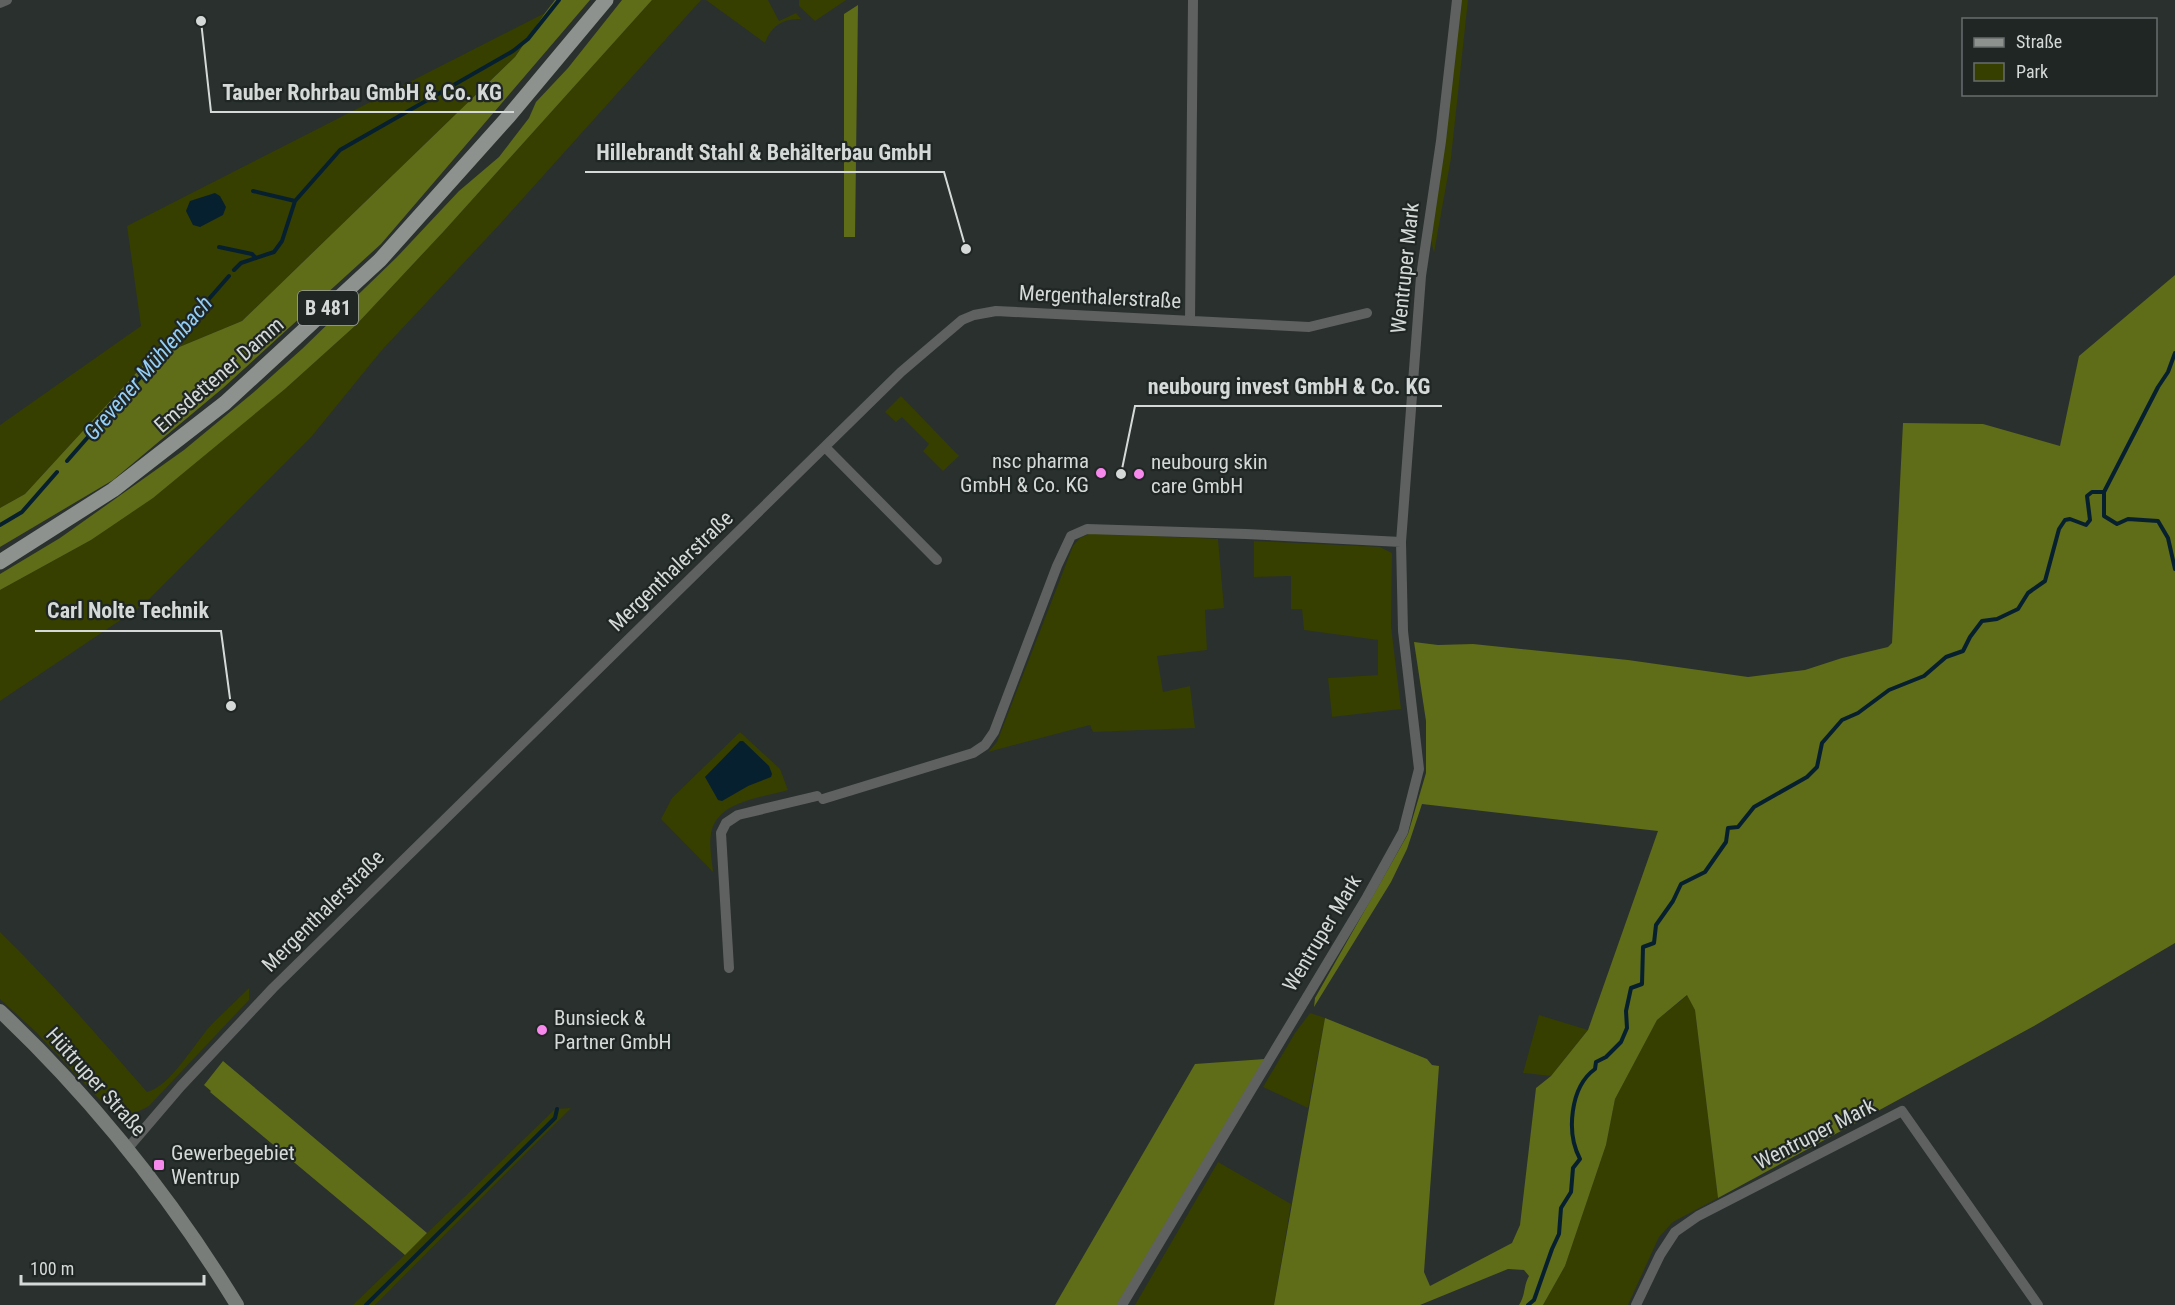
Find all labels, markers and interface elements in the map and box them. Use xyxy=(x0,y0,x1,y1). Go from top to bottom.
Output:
legend xyxy=(1962,18,2157,96)
text: Straße xyxy=(2016,31,2062,52)
text: Park xyxy=(2016,61,2048,82)
callout: Tauber Rohrbau GmbH & Co. KG xyxy=(211,72,514,112)
text: Tauber Rohrbau GmbH & Co. KG xyxy=(222,80,502,105)
callout: Hillebrandt Stahl & Behälterbau GmbH xyxy=(585,132,944,172)
text: Hillebrandt Stahl & Behälterbau GmbH xyxy=(596,140,932,165)
street label: Wentruper Mark xyxy=(1386,201,1424,335)
street label: Mergenthalerstraße xyxy=(1018,281,1182,313)
water label: Grevener Mühlenbach xyxy=(79,291,217,445)
road number: B 481 xyxy=(298,291,358,325)
street label: Emsdettener Damm xyxy=(150,312,288,438)
callout: neubourg invest GmbH & Co. KG xyxy=(1135,366,1442,406)
text: neubourg invest GmbH & Co. KG xyxy=(1148,374,1430,399)
place label: nsc pharma GmbH & Co. KG xyxy=(960,449,1089,497)
place label: neubourg skin care GmbH xyxy=(1151,450,1268,498)
marker: nsc pharma GmbH & Co. KG xyxy=(1094,466,1108,480)
marker: neubourg skin care GmbH xyxy=(1132,467,1146,481)
street label: Mergenthalerstraße xyxy=(604,506,738,636)
callout: Carl Nolte Technik xyxy=(35,591,221,631)
text: Carl Nolte Technik xyxy=(47,598,209,623)
street label: Mergenthalerstraße xyxy=(257,845,389,977)
street label: Wentruper Mark xyxy=(1278,870,1366,996)
place label: Bunsieck & Partner GmbH xyxy=(554,1006,672,1054)
street label: Hüttruper Straße xyxy=(41,1023,151,1141)
marker: Bunsieck & Partner GmbH xyxy=(535,1023,549,1037)
street label: Wentruper Mark xyxy=(1751,1093,1880,1175)
place label: Gewerbegebiet Wentrup xyxy=(171,1141,295,1189)
marker: Gewerbegebiet Wentrup xyxy=(152,1158,166,1172)
scale bar xyxy=(21,1248,204,1286)
text: 100 m xyxy=(30,1258,74,1279)

